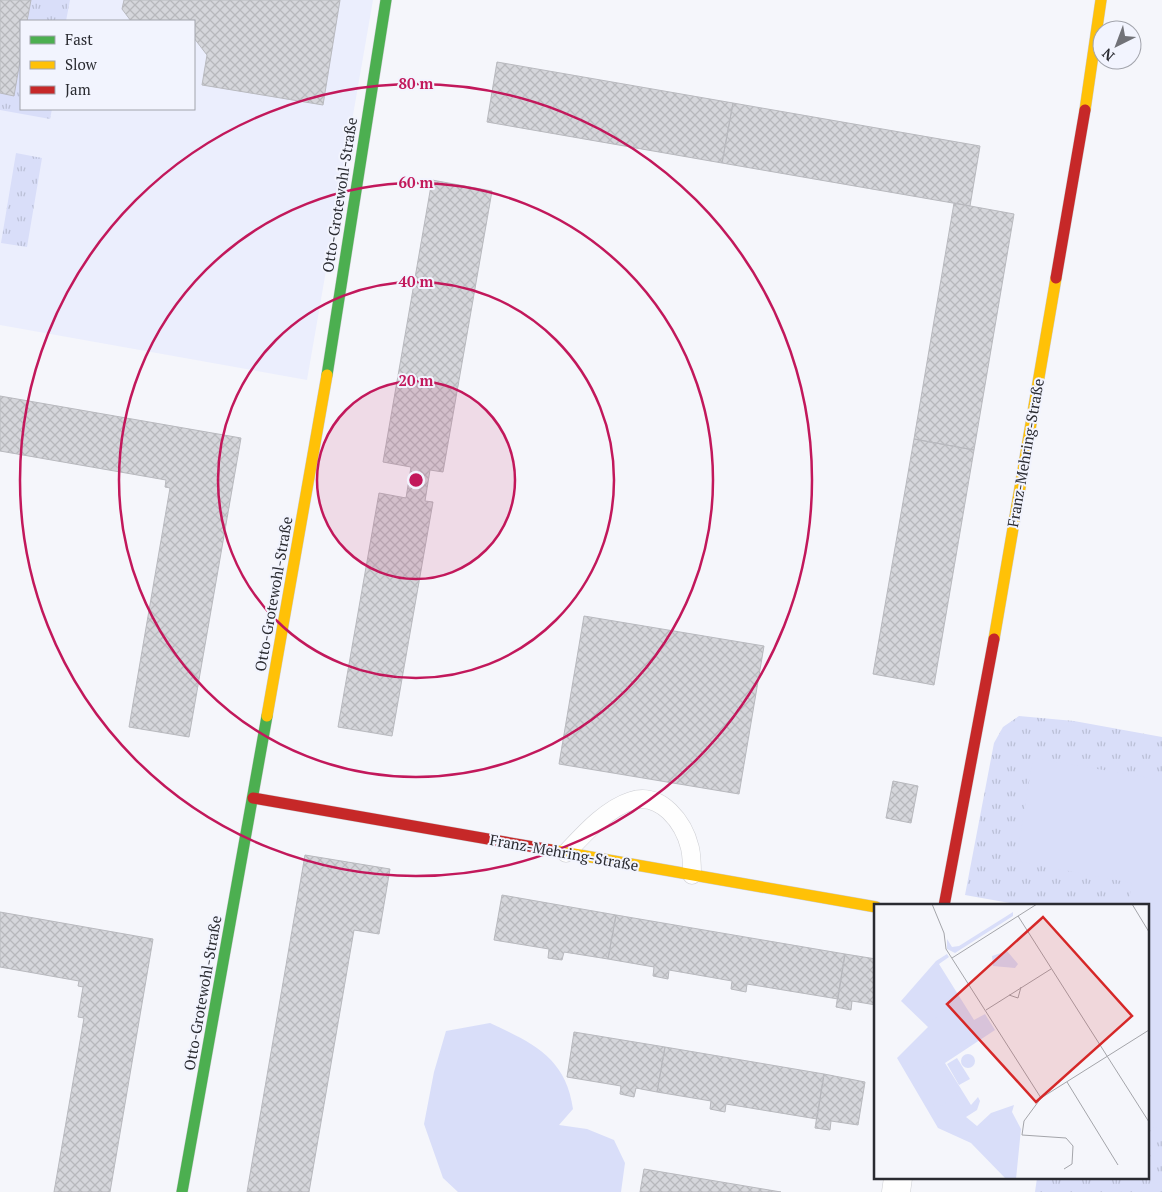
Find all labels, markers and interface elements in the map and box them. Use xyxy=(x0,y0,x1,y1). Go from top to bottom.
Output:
legend xyxy=(20,20,195,110)
north arrow xyxy=(1092,20,1142,70)
text: Fast xyxy=(65,29,93,49)
text: N xyxy=(1097,44,1118,66)
text: Slow xyxy=(65,54,98,74)
text: 80 m xyxy=(399,73,434,93)
text: Jam xyxy=(65,79,91,99)
street label: Otto-Grotewohl-Straße xyxy=(317,116,361,274)
text: 60 m xyxy=(399,172,434,192)
text: 40 m xyxy=(399,271,434,291)
text: 20 m xyxy=(399,370,434,390)
street label: Franz-Mehring-Straße xyxy=(1002,377,1048,529)
centre of rings xyxy=(407,471,425,489)
street label: Otto-Grotewohl-Straße xyxy=(250,515,296,673)
street label: Franz-Mehring-Straße xyxy=(488,829,640,875)
inset map xyxy=(874,904,1150,1180)
street label: Otto-Grotewohl-Straße xyxy=(179,914,225,1072)

